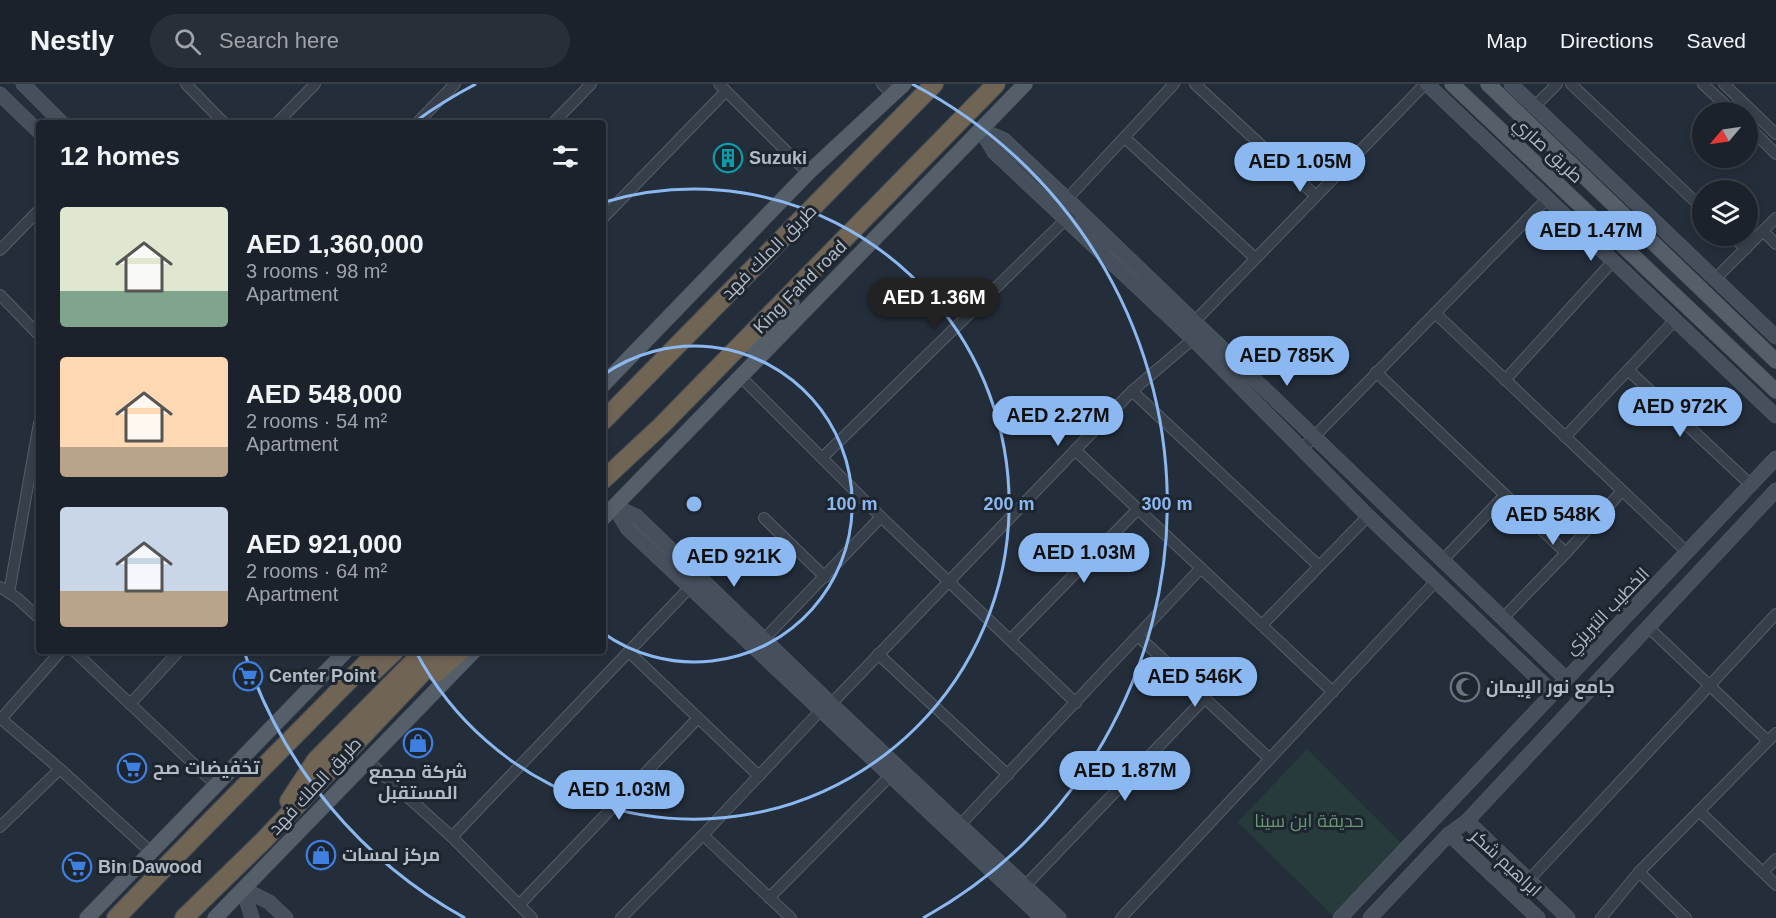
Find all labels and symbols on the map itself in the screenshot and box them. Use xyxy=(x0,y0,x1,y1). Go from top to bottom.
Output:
north arrow xyxy=(1692,102,1758,168)
street label: طريق صاري xyxy=(1507,113,1587,190)
building icon: Suzuki xyxy=(712,142,744,174)
pin: AED 1.05M xyxy=(1231,142,1369,193)
place label: Suzuki xyxy=(749,148,807,168)
street label: طريق الملك فهد xyxy=(717,200,822,305)
pin: AED 1.47M xyxy=(1522,211,1660,262)
street label: King Fahd road xyxy=(749,236,851,338)
pin: AED 1.36M xyxy=(865,278,1003,329)
pin: AED 785K xyxy=(1225,336,1349,387)
pin: AED 972K xyxy=(1618,387,1742,438)
pin: AED 2.27M xyxy=(989,396,1127,447)
centre of rings xyxy=(684,494,704,514)
text: 100 m xyxy=(826,494,878,514)
text: 200 m xyxy=(983,494,1035,514)
text: 300 m xyxy=(1141,494,1193,514)
pin: AED 548K xyxy=(1491,495,1615,546)
pin: AED 1.03M xyxy=(1015,533,1153,584)
pin: AED 921K xyxy=(672,537,796,588)
street label: الخطيب التبريزي xyxy=(1561,564,1656,661)
pin: AED 546K xyxy=(1133,657,1257,708)
supermarket icon: Center Point xyxy=(232,660,264,692)
place label: Center Point xyxy=(269,666,376,686)
mosque icon: جامع نور الإيمان xyxy=(1449,671,1481,703)
place label: جامع نور الإيمان xyxy=(1486,677,1615,699)
shop icon: شركة مجمع المستقبل xyxy=(402,727,434,759)
street label: طريق الملك فهد xyxy=(265,733,367,840)
pin: AED 1.87M xyxy=(1056,751,1194,802)
supermarket icon: تخفيضات صح xyxy=(116,752,148,784)
place label: تخفيضات صح xyxy=(153,758,260,780)
place label: شركة مجمع المستقبل xyxy=(369,762,467,804)
pin: AED 1.03M xyxy=(550,770,688,821)
park label: حديقة ابن سينا xyxy=(1254,811,1364,832)
street label: ابراهيم شكر xyxy=(1465,825,1545,902)
shop icon: مركز لمسات xyxy=(305,839,337,871)
place label: مركز لمسات xyxy=(342,845,440,866)
supermarket icon: Bin Dawood xyxy=(61,851,93,883)
place label: Bin Dawood xyxy=(98,857,202,877)

